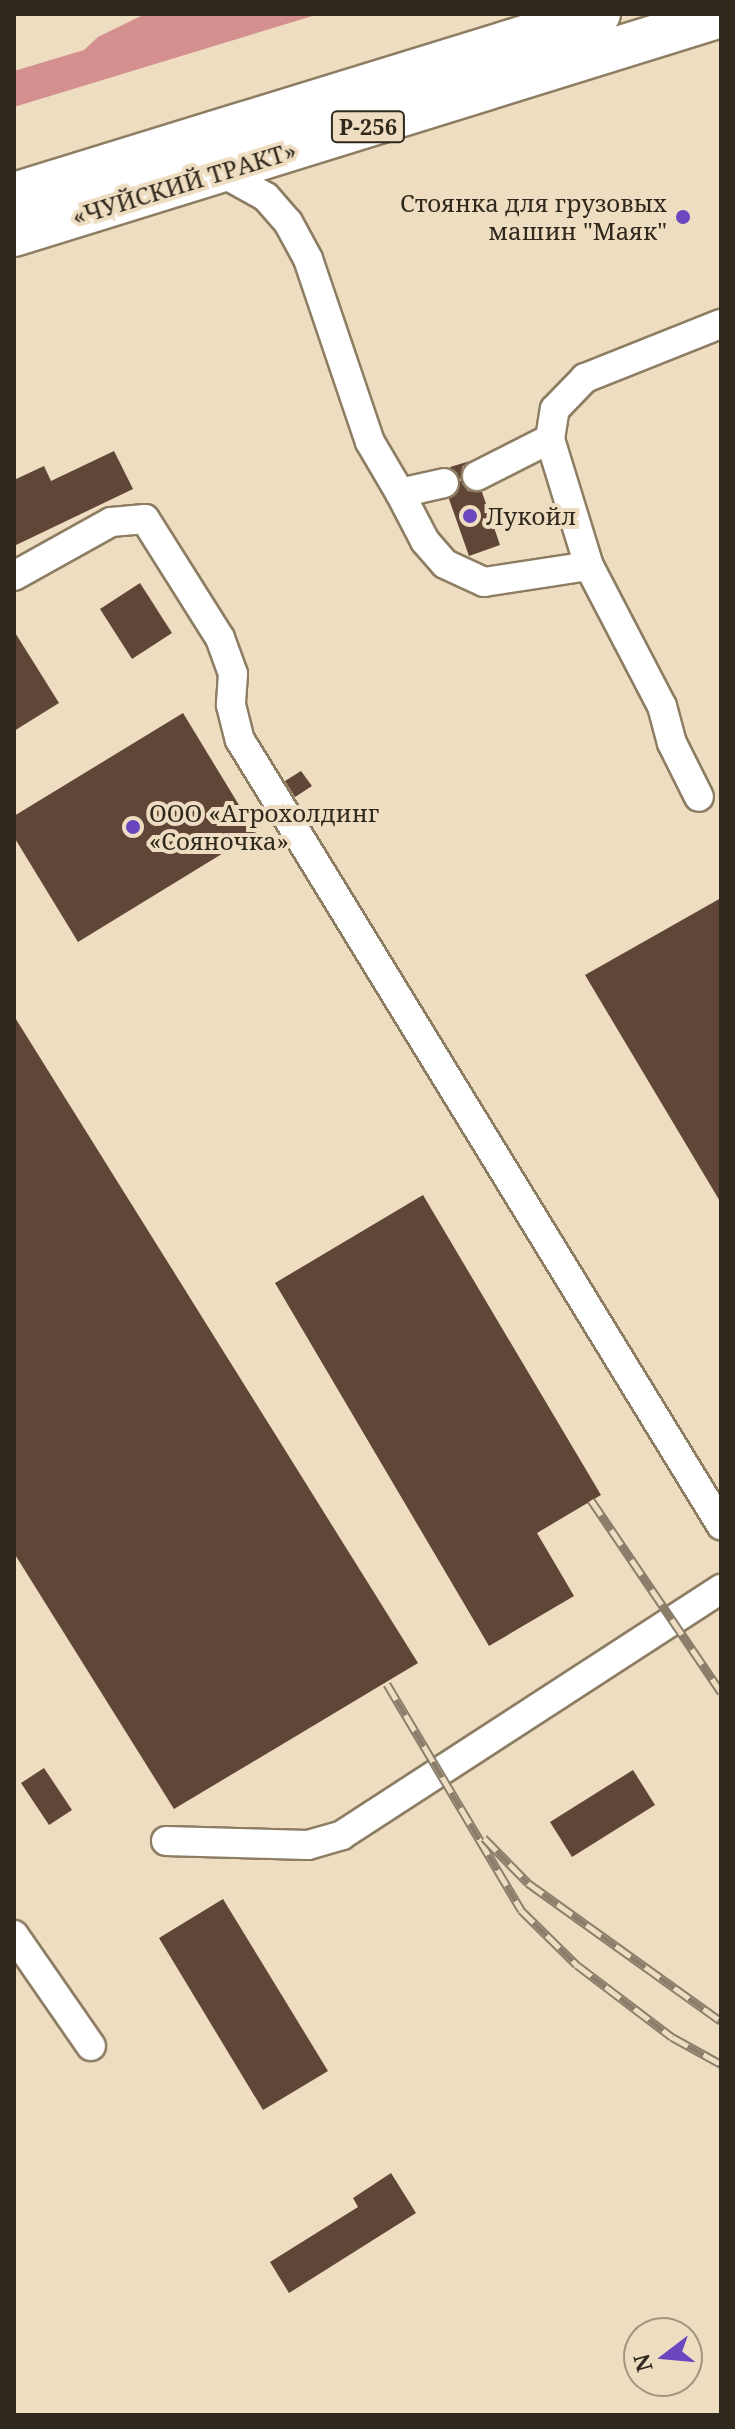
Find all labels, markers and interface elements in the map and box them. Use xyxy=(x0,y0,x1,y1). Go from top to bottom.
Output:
road number: Р-256 xyxy=(330,109,406,145)
street label: «ЧУЙСКИЙ ТРАКТ» xyxy=(68,135,300,231)
place label: Стоянка для грузовых машин "Маяк" xyxy=(400,189,667,245)
marker: Стоянка для грузовых машин "Маяк" xyxy=(674,208,692,226)
place label: Лукойл xyxy=(486,502,576,530)
marker: Лукойл xyxy=(461,507,479,525)
place label: ООО «Агрохолдинг «Сояночка» xyxy=(149,799,379,855)
marker: ООО «Агрохолдинг «Сояночка» xyxy=(124,818,142,836)
north arrow xyxy=(623,2317,703,2397)
text: N xyxy=(625,2351,659,2376)

